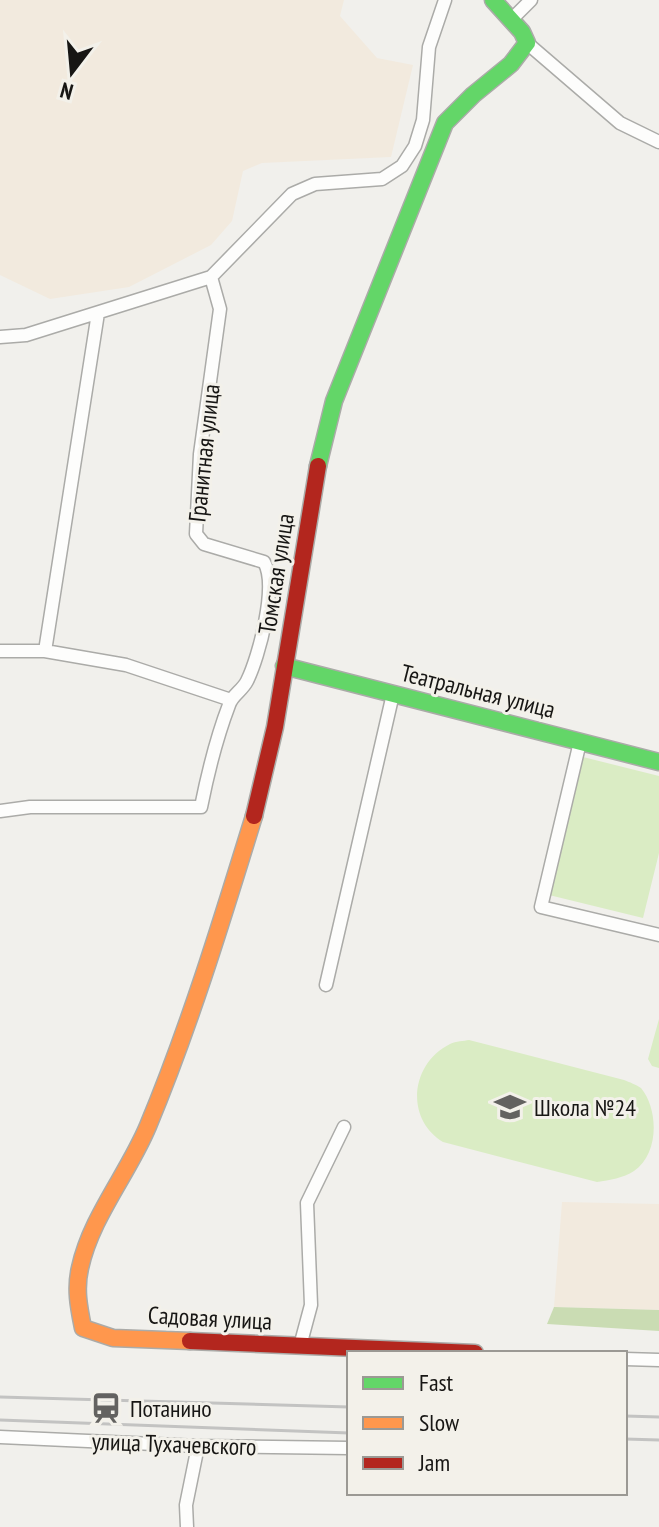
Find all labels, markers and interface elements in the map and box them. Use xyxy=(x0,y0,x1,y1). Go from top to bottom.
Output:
north arrow xyxy=(32,32,112,112)
text: N xyxy=(57,76,76,106)
street label: Гранитная улица xyxy=(181,382,227,524)
street label: Томская улица xyxy=(251,511,301,637)
street label: Театральная улица xyxy=(398,657,558,725)
school or university icon: Школа №24 xyxy=(493,1090,527,1124)
place label: Школа №24 xyxy=(534,1092,636,1123)
street label: Садовая улица xyxy=(147,1299,273,1337)
legend xyxy=(347,1351,627,1495)
text: Fast xyxy=(419,1367,454,1398)
station icon: Потанино xyxy=(89,1391,123,1425)
place label: Потанино xyxy=(130,1393,212,1424)
text: Slow xyxy=(419,1407,460,1438)
street label: улица Тухачевского xyxy=(91,1426,257,1462)
text: Jam xyxy=(418,1447,450,1478)

